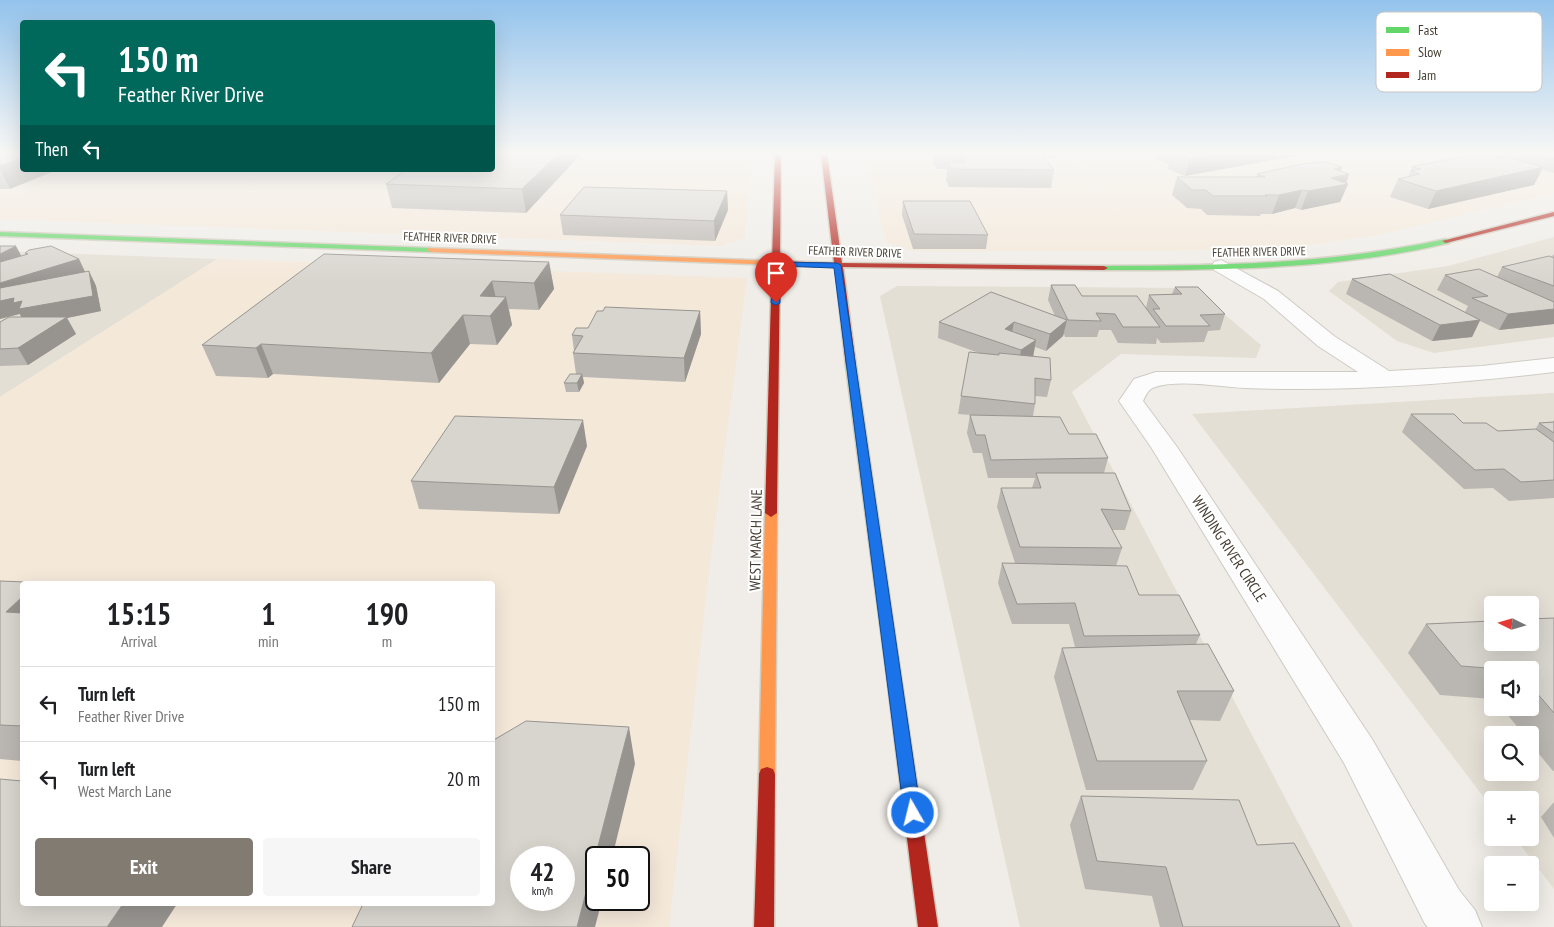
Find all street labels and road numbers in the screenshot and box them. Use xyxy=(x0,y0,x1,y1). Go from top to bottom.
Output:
street label: FEATHER RIVER DRIVE xyxy=(403,228,497,247)
street label: FEATHER RIVER DRIVE xyxy=(808,242,902,261)
street label: FEATHER RIVER DRIVE xyxy=(1212,243,1306,260)
street label: WEST MARCH LANE xyxy=(745,489,766,591)
street label: WINDING RIVER CIRCLE xyxy=(1188,492,1271,605)

